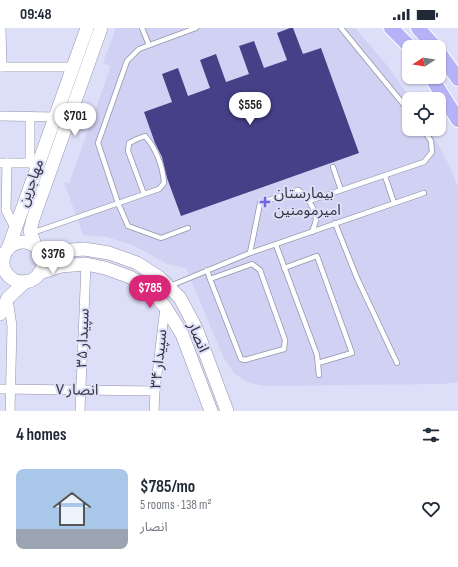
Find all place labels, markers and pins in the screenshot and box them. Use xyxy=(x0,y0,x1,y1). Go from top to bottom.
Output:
pin: $556 xyxy=(226,92,274,126)
pin: $701 xyxy=(51,103,99,137)
place label: بیمارستان امیرمومنین xyxy=(274,184,341,220)
marker: بیمارستان امیرمومنین xyxy=(259,196,271,208)
pin: $376 xyxy=(29,241,77,275)
pin: $785 xyxy=(126,275,174,309)

